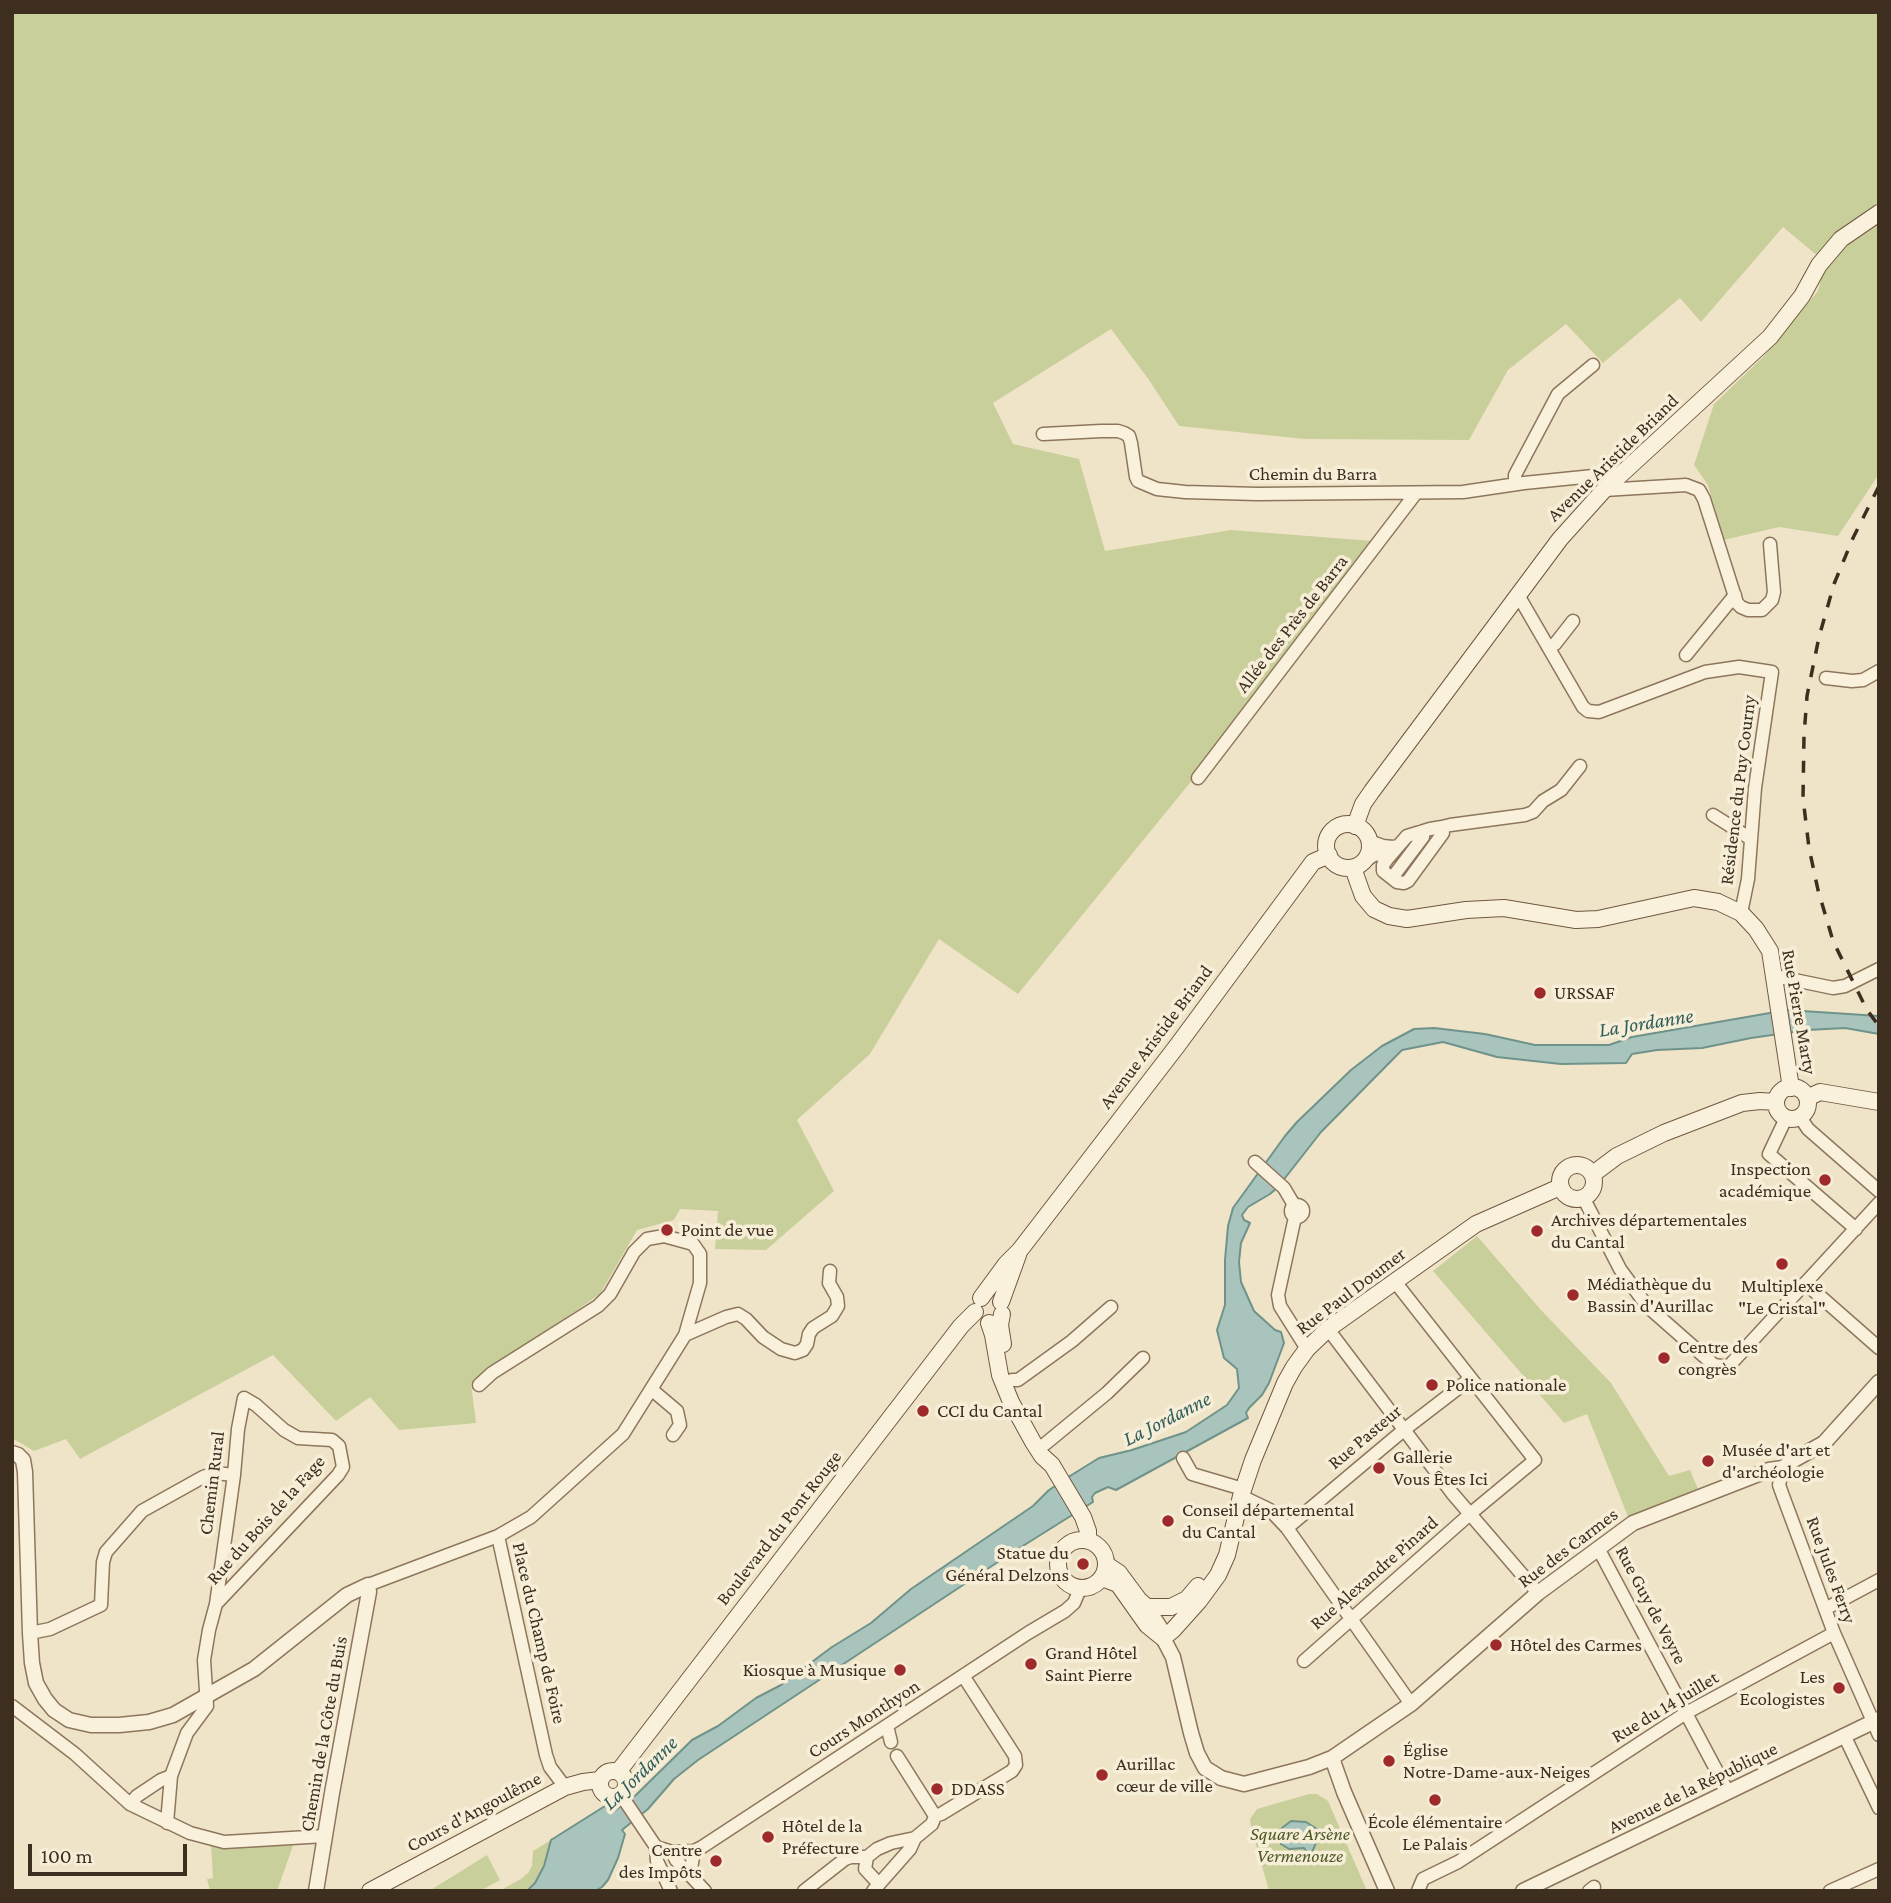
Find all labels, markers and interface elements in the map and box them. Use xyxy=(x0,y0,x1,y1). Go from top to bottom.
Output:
street label: Avenue Aristide Briand xyxy=(1543,389,1683,527)
street label: Chemin du Barra xyxy=(1249,463,1377,485)
street label: Allée des Près de Barra xyxy=(1231,551,1353,697)
street label: Résidence du Puy Courny xyxy=(1715,694,1761,886)
street label: Rue Pierre Marty xyxy=(1777,948,1821,1076)
street label: Avenue Aristide Briand xyxy=(1095,961,1217,1113)
place label: URSSAF xyxy=(1554,982,1615,1004)
marker: URSSAF xyxy=(1532,985,1548,1001)
water label: La Jordanne xyxy=(1597,1003,1695,1043)
place label: Inspection académique xyxy=(1719,1158,1811,1202)
marker: Inspection académique xyxy=(1817,1172,1833,1188)
place label: Archives départementales du Cantal xyxy=(1551,1209,1747,1253)
place label: Point de vue xyxy=(681,1219,774,1241)
marker: Point de vue xyxy=(659,1222,675,1238)
marker: Archives départementales du Cantal xyxy=(1529,1223,1545,1239)
street label: Rue Paul Doumer xyxy=(1292,1242,1410,1340)
marker: Multiplexe "Le Cristal" xyxy=(1774,1256,1790,1272)
place label: Médiathèque du Bassin d'Aurillac xyxy=(1587,1273,1713,1317)
place label: Multiplexe "Le Cristal" xyxy=(1738,1275,1826,1319)
marker: Médiathèque du Bassin d'Aurillac xyxy=(1565,1287,1581,1303)
place label: Centre des congrès xyxy=(1678,1336,1758,1380)
marker: Centre des congrès xyxy=(1656,1350,1672,1366)
place label: Police nationale xyxy=(1446,1374,1566,1396)
marker: Police nationale xyxy=(1424,1377,1440,1393)
water label: La Jordanne xyxy=(1119,1386,1215,1452)
place label: CCI du Cantal xyxy=(937,1400,1042,1422)
street label: Rue Pasteur xyxy=(1324,1400,1406,1474)
marker: CCI du Cantal xyxy=(915,1403,931,1419)
street label: Chemin Rural xyxy=(194,1430,230,1536)
place label: Musée d'art et d'archéologie xyxy=(1722,1439,1830,1483)
street label: Boulevard du Pont Rouge xyxy=(712,1446,846,1610)
place label: Gallerie Vous Êtes Ici xyxy=(1393,1446,1488,1490)
street label: Rue du Bois de la Fage xyxy=(202,1451,330,1589)
marker: Musée d'art et d'archéologie xyxy=(1700,1453,1716,1469)
marker: Gallerie Vous Êtes Ici xyxy=(1371,1460,1387,1476)
place label: Conseil départemental du Cantal xyxy=(1182,1499,1354,1543)
street label: Rue des Carmes xyxy=(1513,1503,1623,1593)
street label: Rue Alexandre Pinard xyxy=(1305,1511,1443,1635)
marker: Conseil départemental du Cantal xyxy=(1160,1513,1176,1529)
street label: Rue Jules Ferry xyxy=(1801,1513,1861,1627)
street label: Place du Champ de Foire xyxy=(507,1540,571,1726)
place label: Statue du Général Delzons xyxy=(945,1542,1069,1586)
street label: Rue Guy de Veyre xyxy=(1610,1542,1692,1668)
marker: Statue du Général Delzons xyxy=(1075,1556,1091,1572)
street label: Chemin de la Côte du Buis xyxy=(296,1634,352,1834)
place label: Hôtel des Carmes xyxy=(1510,1634,1642,1656)
marker: Hôtel des Carmes xyxy=(1488,1637,1504,1653)
place label: Grand Hôtel Saint Pierre xyxy=(1045,1642,1137,1686)
marker: Grand Hôtel Saint Pierre xyxy=(1023,1656,1039,1672)
place label: Kiosque à Musique xyxy=(743,1659,886,1681)
marker: Kiosque à Musique xyxy=(892,1662,908,1678)
street label: Rue du 14 Juillet xyxy=(1607,1666,1723,1748)
place label: Les Ecologistes xyxy=(1739,1666,1825,1710)
street label: Cours Monthyon xyxy=(804,1674,924,1764)
marker: Les Ecologistes xyxy=(1831,1680,1847,1696)
water label: La Jordanne xyxy=(597,1731,683,1815)
street label: Avenue de la République xyxy=(1605,1737,1781,1839)
place label: Église Notre-Dame-aux-Neiges xyxy=(1403,1739,1590,1783)
place label: Aurillac cœur de ville xyxy=(1116,1753,1213,1797)
marker: Église Notre-Dame-aux-Neiges xyxy=(1381,1753,1397,1769)
street label: Cours d'Angoulême xyxy=(403,1767,545,1857)
marker: Aurillac cœur de ville xyxy=(1094,1767,1110,1783)
place label: DDASS xyxy=(951,1778,1005,1800)
marker: DDASS xyxy=(929,1781,945,1797)
marker: École élémentaire Le Palais xyxy=(1427,1792,1443,1808)
place label: École élémentaire Le Palais xyxy=(1368,1811,1502,1855)
place label: Hôtel de la Préfecture xyxy=(782,1815,863,1859)
park label: Square Arsène Vermenouze xyxy=(1250,1823,1350,1867)
scale bar xyxy=(32,1829,191,1873)
marker: Hôtel de la Préfecture xyxy=(760,1829,776,1845)
place label: Centre des Impôts xyxy=(619,1839,702,1883)
text: 100 m xyxy=(41,1844,93,1868)
marker: Centre des Impôts xyxy=(708,1853,724,1869)

